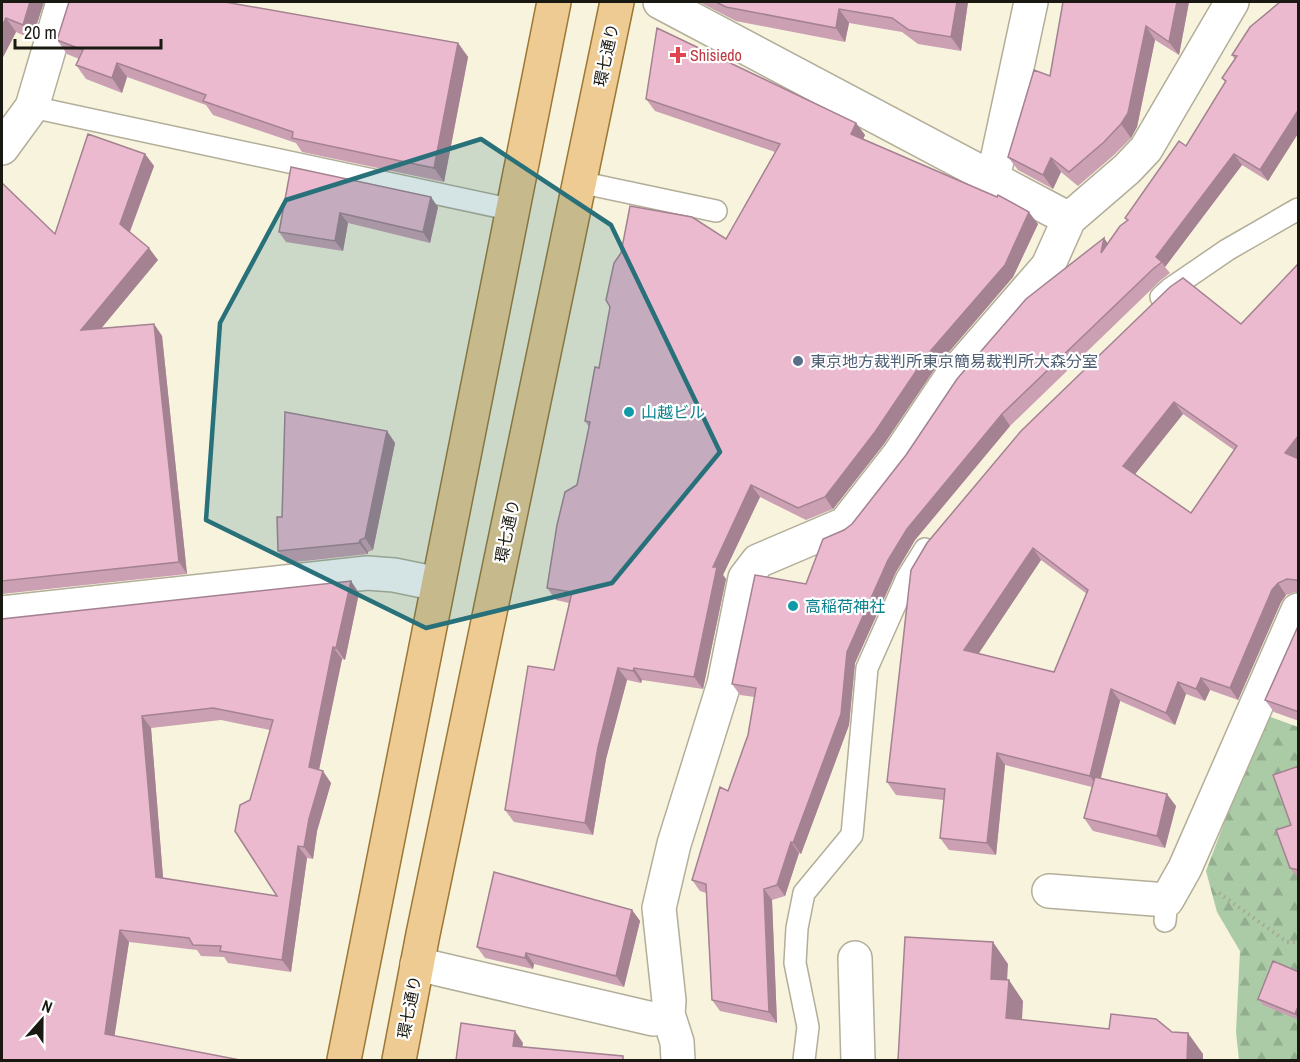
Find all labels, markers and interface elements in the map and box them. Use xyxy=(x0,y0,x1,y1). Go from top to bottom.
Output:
scale bar xyxy=(15,12,160,50)
text: 20 m xyxy=(24,20,57,45)
street label: 環七通り xyxy=(589,21,623,89)
place label: Shisiedo xyxy=(690,44,742,66)
marker: Shisiedo xyxy=(671,48,685,62)
place label: 東京地方裁判所東京簡易裁判所大森分室 xyxy=(810,350,1098,372)
marker: 東京地方裁判所東京簡易裁判所大森分室 xyxy=(791,354,805,368)
place label: 山越ビル xyxy=(641,401,705,423)
marker: 山越ビル xyxy=(622,405,636,419)
street label: 環七通り xyxy=(490,497,524,565)
place label: 高稲荷神社 xyxy=(805,595,885,617)
marker: 高稲荷神社 xyxy=(786,599,800,613)
street label: 環七通り xyxy=(392,973,426,1041)
north arrow xyxy=(12,990,72,1050)
text: N xyxy=(39,994,56,1018)

